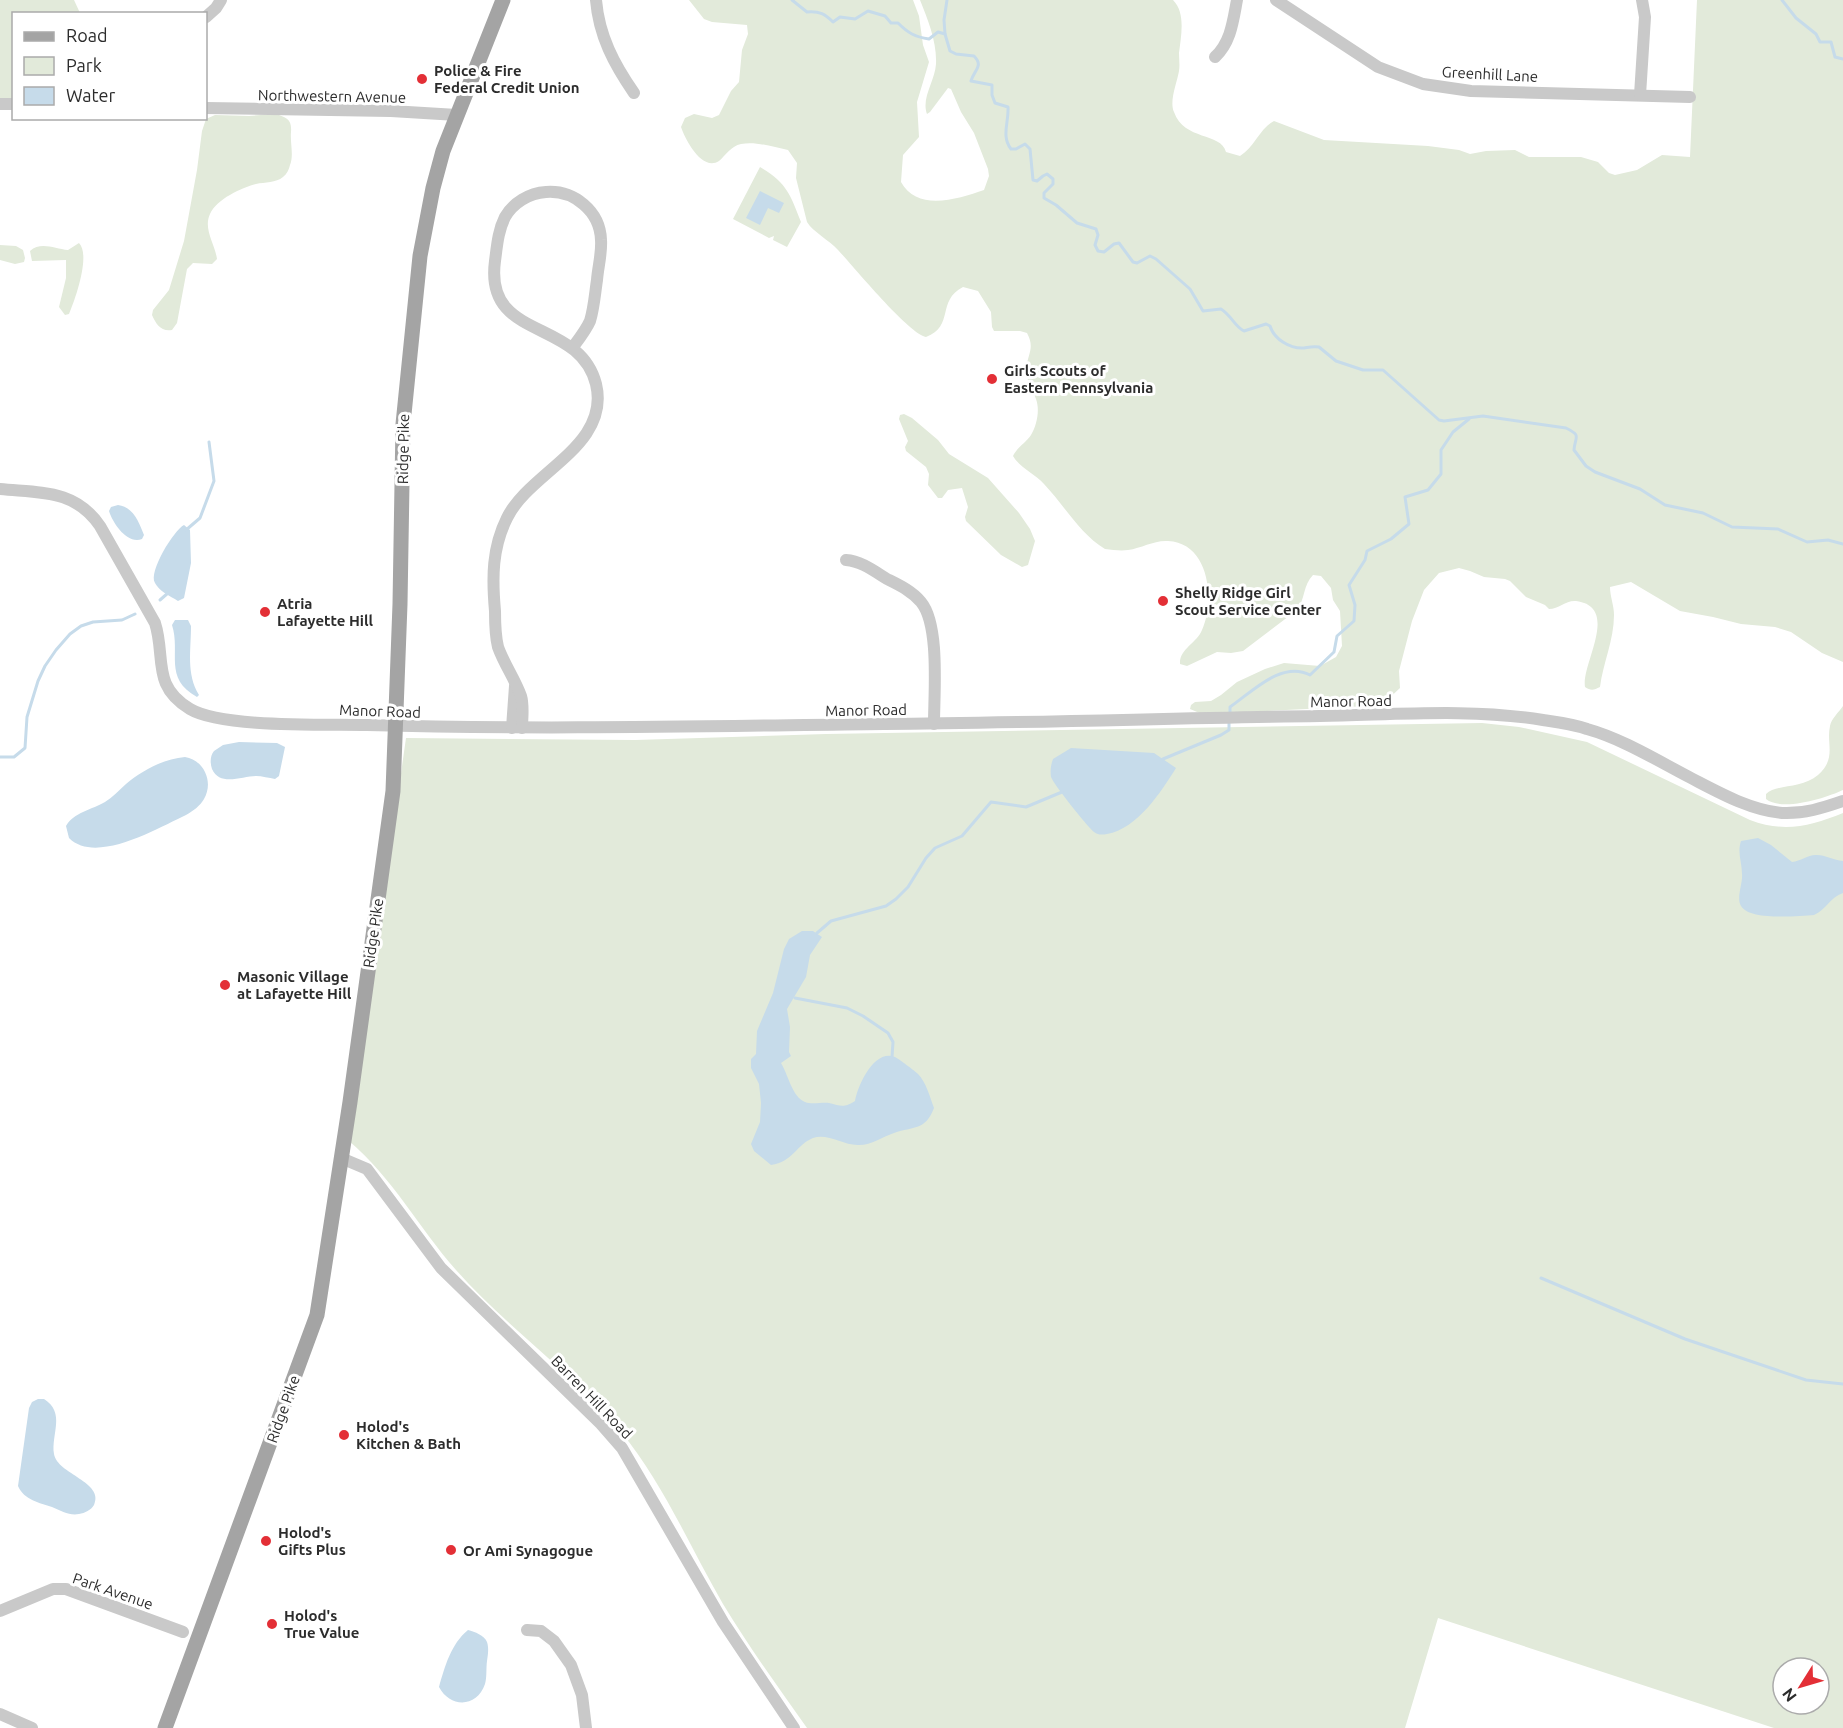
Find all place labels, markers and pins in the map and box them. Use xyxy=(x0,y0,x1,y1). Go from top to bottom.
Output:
place label: Police & Fire Federal Credit Union xyxy=(434,62,580,96)
marker: Police & Fire Federal Credit Union xyxy=(415,72,429,86)
place label: Girls Scouts of Eastern Pennsylvania xyxy=(1004,362,1153,396)
marker: Girls Scouts of Eastern Pennsylvania xyxy=(985,372,999,386)
place label: Shelly Ridge Girl Scout Service Center xyxy=(1175,584,1322,618)
marker: Shelly Ridge Girl Scout Service Center xyxy=(1156,594,1170,608)
place label: Atria Lafayette Hill xyxy=(277,595,374,629)
marker: Atria Lafayette Hill xyxy=(258,605,272,619)
place label: Masonic Village at Lafayette Hill xyxy=(237,968,352,1002)
marker: Masonic Village at Lafayette Hill xyxy=(218,978,232,992)
place label: Holod's Kitchen & Bath xyxy=(356,1418,461,1452)
marker: Holod's Kitchen & Bath xyxy=(337,1428,351,1442)
place label: Holod's Gifts Plus xyxy=(278,1524,346,1558)
marker: Holod's Gifts Plus xyxy=(259,1534,273,1548)
place label: Or Ami Synagogue xyxy=(463,1542,593,1559)
marker: Or Ami Synagogue xyxy=(444,1543,458,1557)
place label: Holod's True Value xyxy=(284,1607,359,1641)
marker: Holod's True Value xyxy=(265,1617,279,1631)

